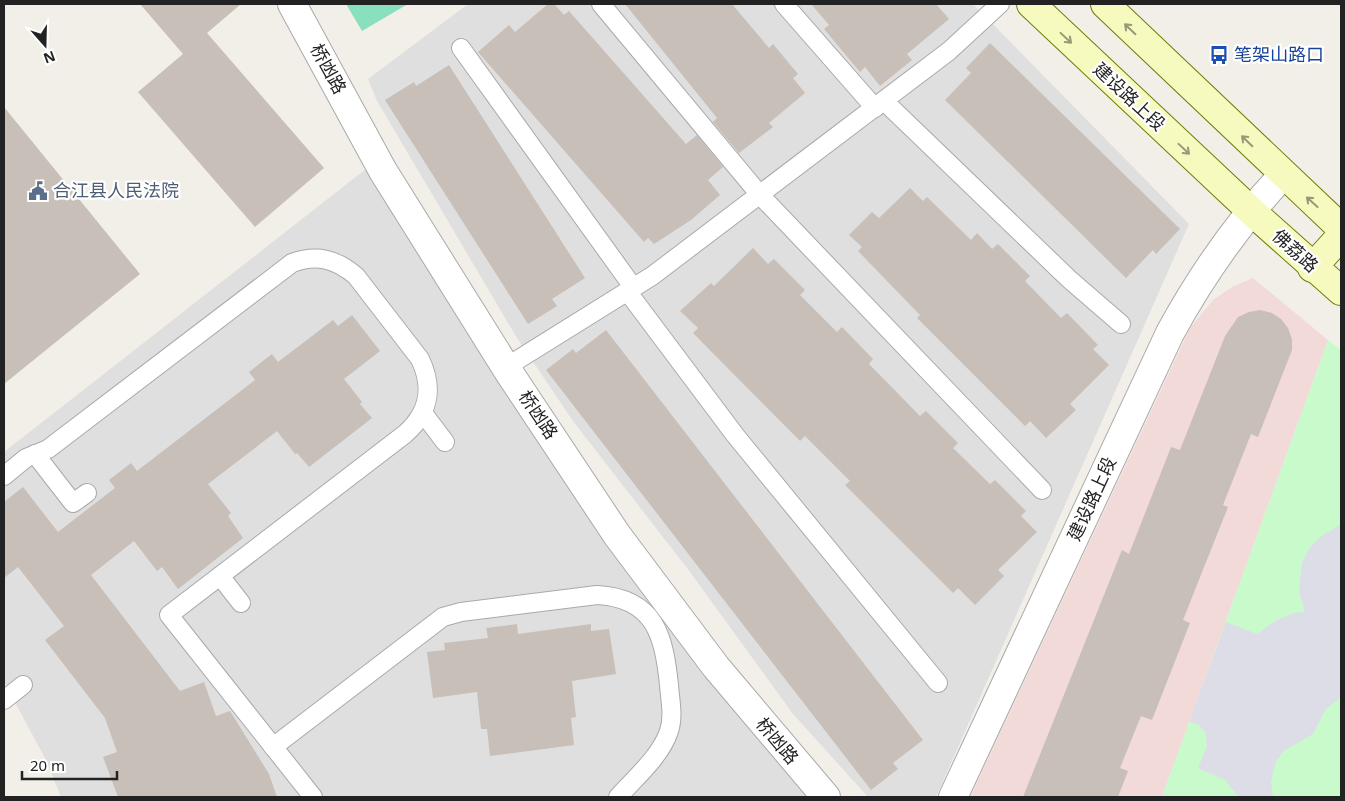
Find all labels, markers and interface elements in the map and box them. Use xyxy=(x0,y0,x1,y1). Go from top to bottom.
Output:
north arrow xyxy=(20,20,70,70)
one-way arrow xyxy=(1124,23,1137,35)
one-way arrow xyxy=(1060,32,1072,44)
street label: 桥凼路 xyxy=(305,39,352,98)
place label: 笔架山路口 xyxy=(1234,42,1324,66)
bus stop icon: 笔架山路口 xyxy=(1208,44,1230,66)
text: N xyxy=(41,47,58,69)
street label: 建设路上段 xyxy=(1089,57,1171,136)
one-way arrow xyxy=(1241,135,1254,147)
one-way arrow xyxy=(1178,143,1191,155)
place label: 合江县人民法院 xyxy=(53,178,179,202)
public building icon: 合江县人民法院 xyxy=(27,180,49,202)
one-way arrow xyxy=(1306,196,1318,208)
street label: 佛荔路 xyxy=(1268,223,1324,277)
street label: 桥凼路 xyxy=(514,385,564,444)
street label: 建设路上段 xyxy=(1061,453,1121,544)
street label: 桥凼路 xyxy=(751,712,804,769)
scale bar xyxy=(22,748,118,780)
text: 20 m xyxy=(30,755,65,775)

